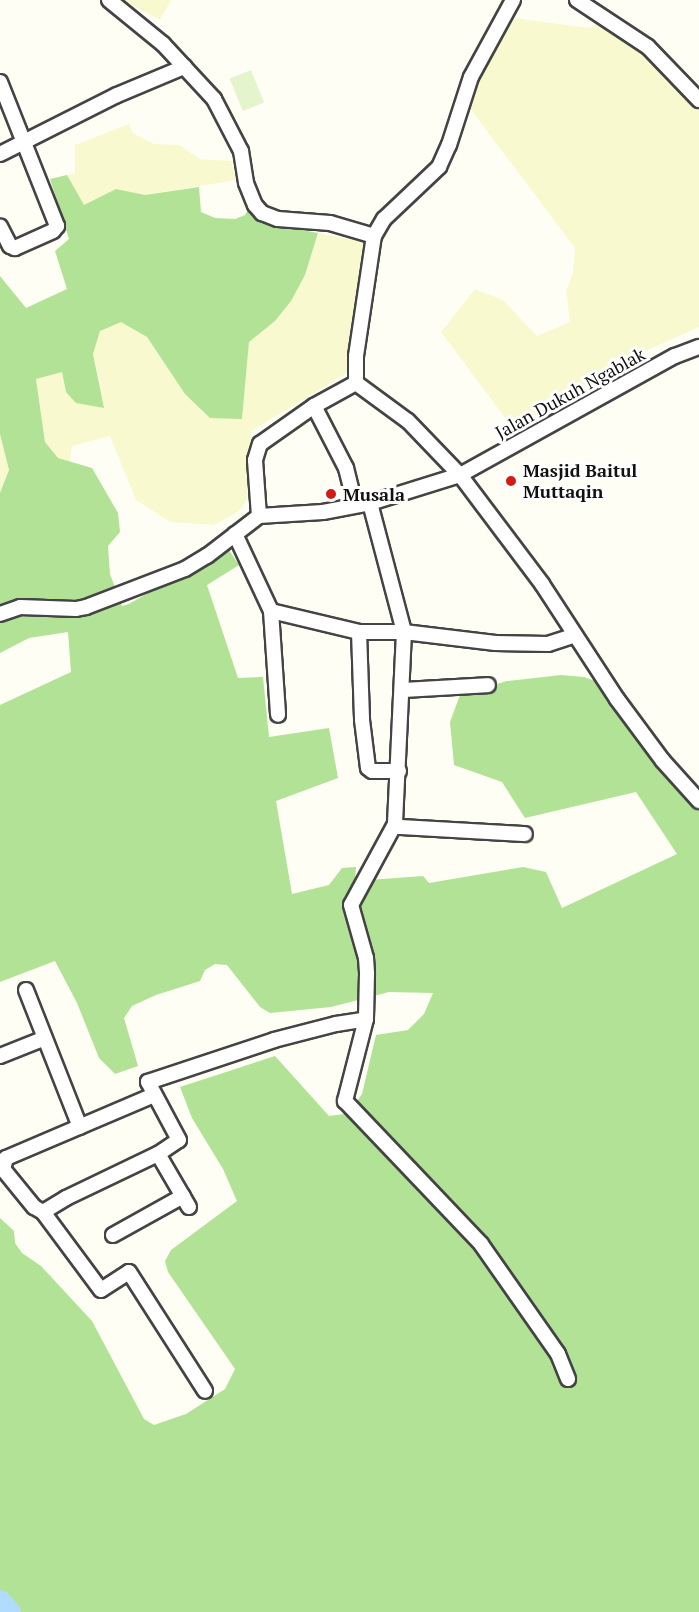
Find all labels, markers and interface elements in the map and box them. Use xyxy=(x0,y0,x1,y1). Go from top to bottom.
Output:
street label: Jalan Dukuh Ngablak xyxy=(491,343,649,443)
place label: Masjid Baitul Muttaqin xyxy=(523,460,637,502)
marker: Masjid Baitul Muttaqin xyxy=(504,474,518,488)
place label: Musala xyxy=(343,483,405,505)
marker: Musala xyxy=(324,487,338,501)

